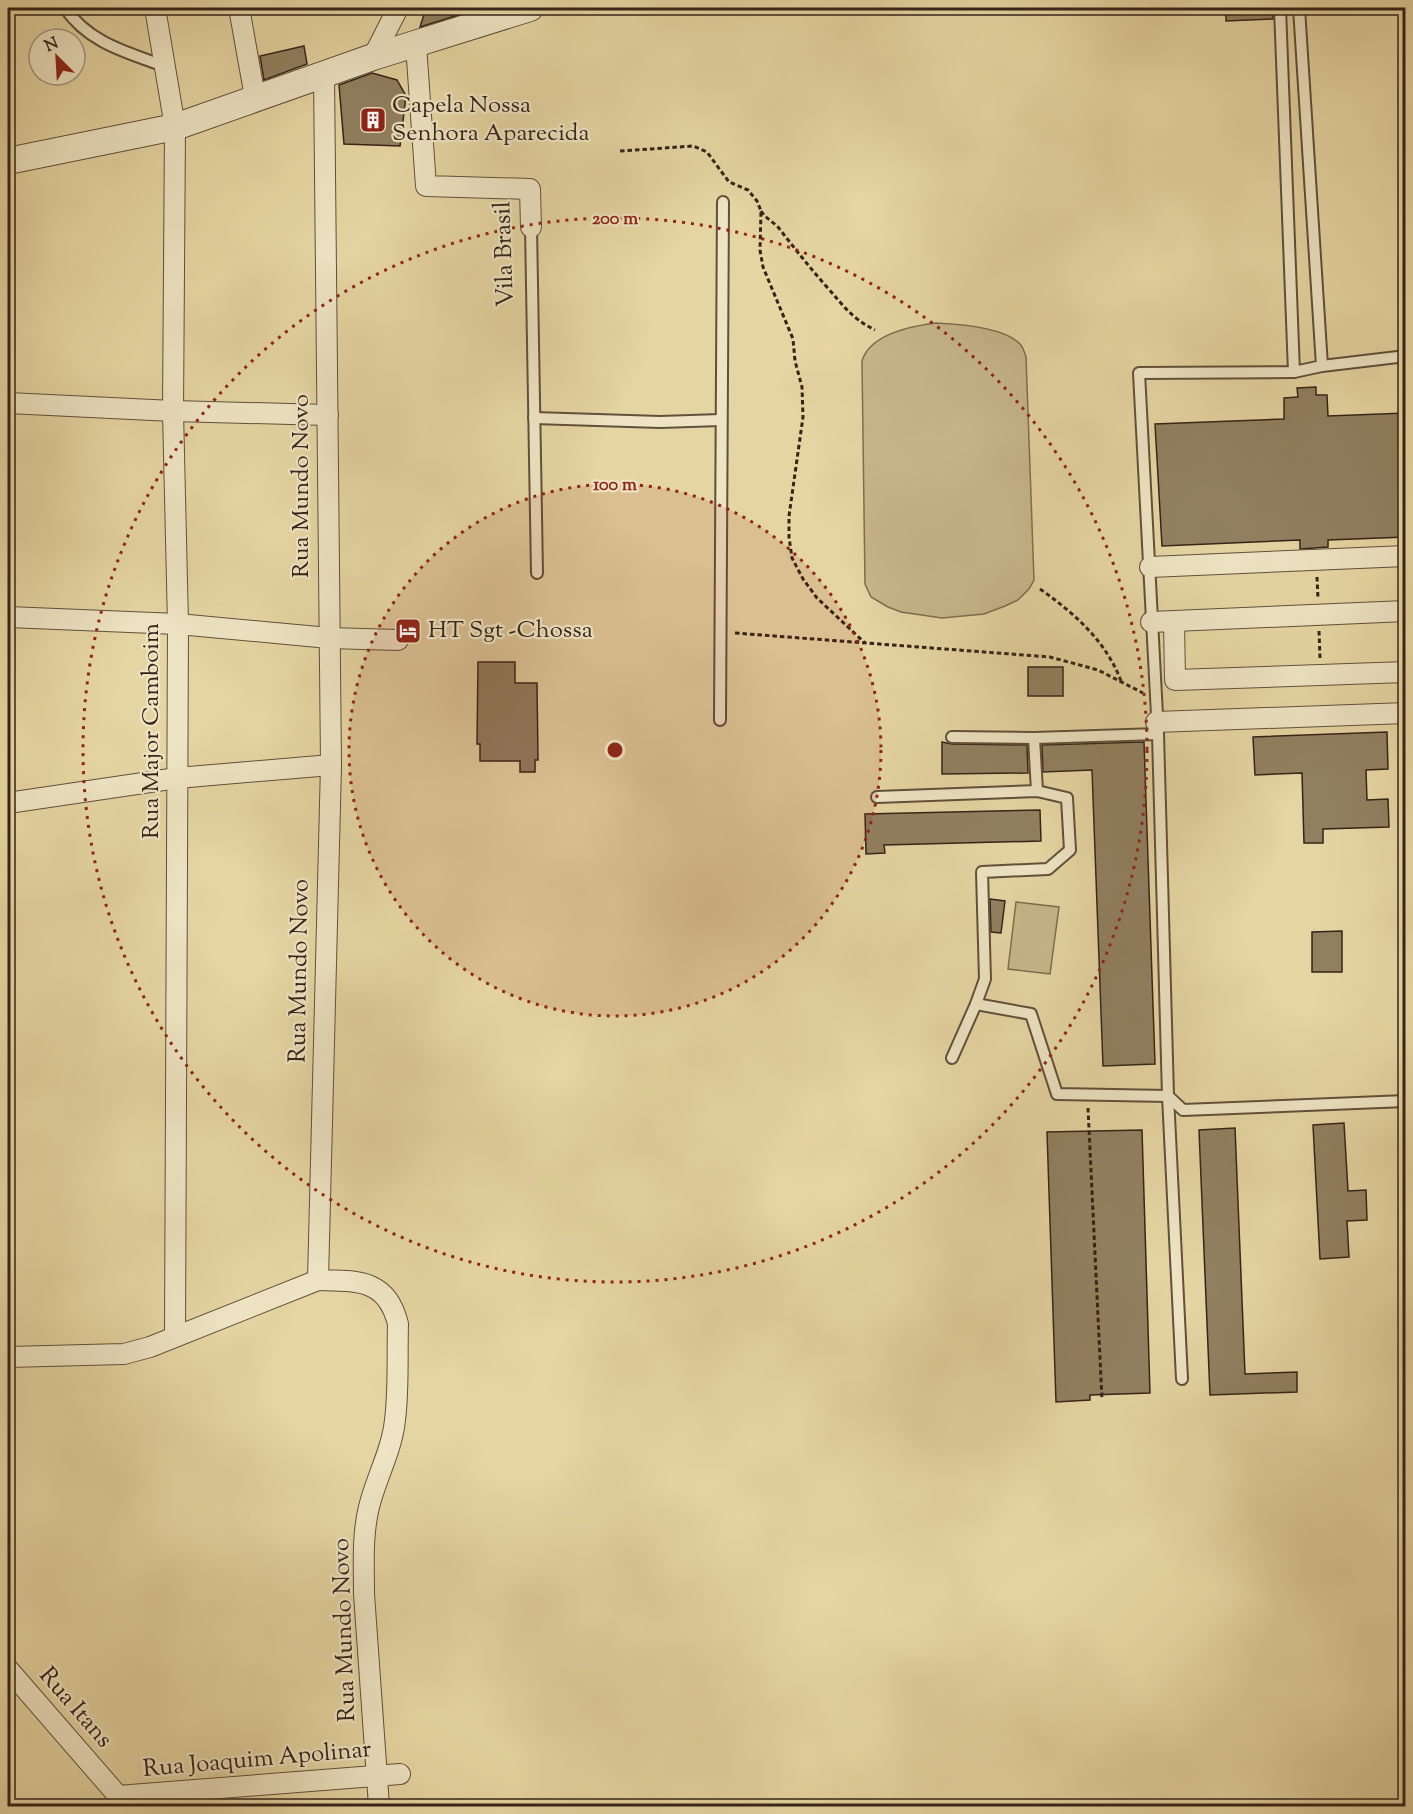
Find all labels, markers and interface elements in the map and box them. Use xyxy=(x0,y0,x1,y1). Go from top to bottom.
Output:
north arrow xyxy=(27,27,87,87)
text: N xyxy=(41,32,63,59)
place label: Capela Nossa Senhora Aparecida xyxy=(392,89,589,151)
building icon: Capela Nossa Senhora Aparecida xyxy=(358,105,388,135)
street label: Vila Brasil xyxy=(486,200,524,307)
text: 200 m xyxy=(592,207,638,233)
street label: Rua Mundo Novo xyxy=(285,394,319,578)
text: 100 m xyxy=(593,473,637,499)
place label: HT Sgt -Chossa xyxy=(428,614,593,648)
hotel icon: HT Sgt -Chossa xyxy=(393,616,423,646)
street label: Rua Major Camboim xyxy=(135,623,169,839)
centre of rings xyxy=(605,740,625,760)
street label: Rua Mundo Novo xyxy=(281,879,319,1063)
street label: Rua Mundo Novo xyxy=(325,1538,365,1722)
street label: Rua Itans xyxy=(30,1660,120,1756)
street label: Rua Joaquim Apolinar xyxy=(141,1733,373,1787)

